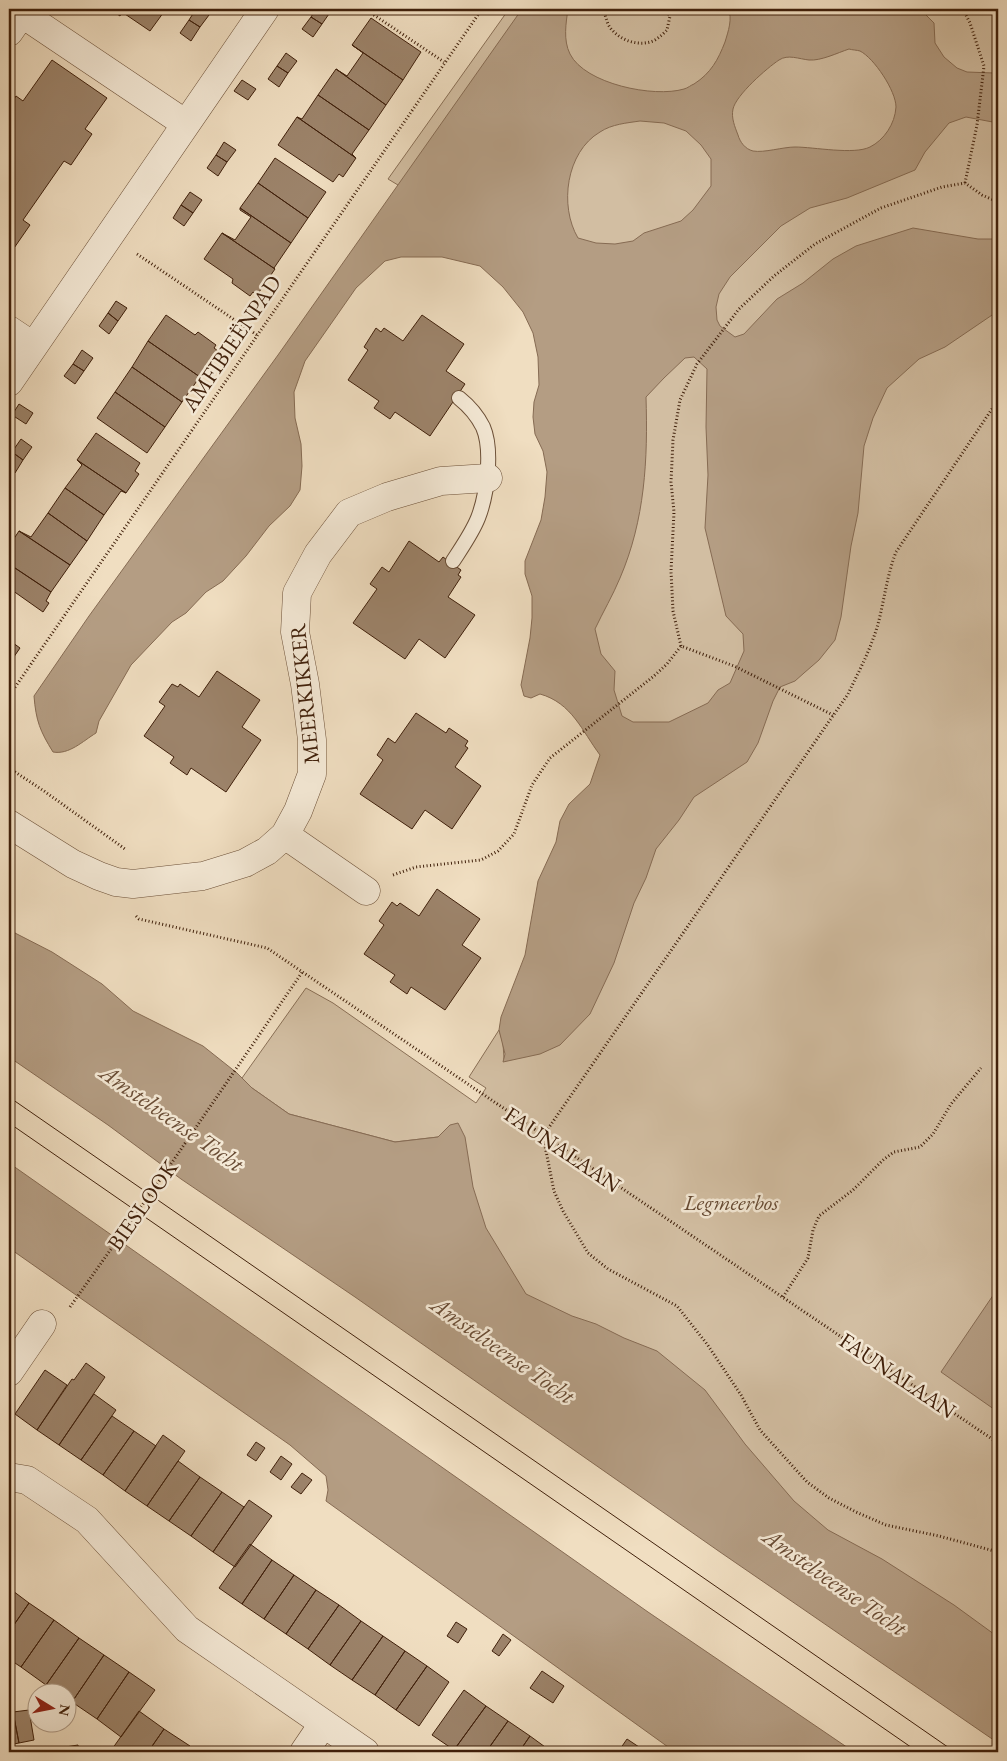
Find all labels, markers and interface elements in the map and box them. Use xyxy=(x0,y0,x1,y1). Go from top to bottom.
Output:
street label: AMFIBIEËNPAD xyxy=(175,270,288,418)
street label: MEERKIKKER xyxy=(283,622,326,766)
water label: Amstelveense Tocht xyxy=(93,1055,251,1179)
street label: FAUNALAAN xyxy=(499,1100,627,1199)
street label: BIESLOOK xyxy=(101,1153,185,1256)
park label: Legmeerbos xyxy=(683,1188,779,1217)
water label: Amstelveense Tocht xyxy=(424,1287,582,1411)
street label: FAUNALAAN xyxy=(834,1326,962,1425)
water label: Amstelveense Tocht xyxy=(756,1519,914,1643)
north arrow xyxy=(28,1684,78,1734)
text: N xyxy=(55,1703,75,1718)

